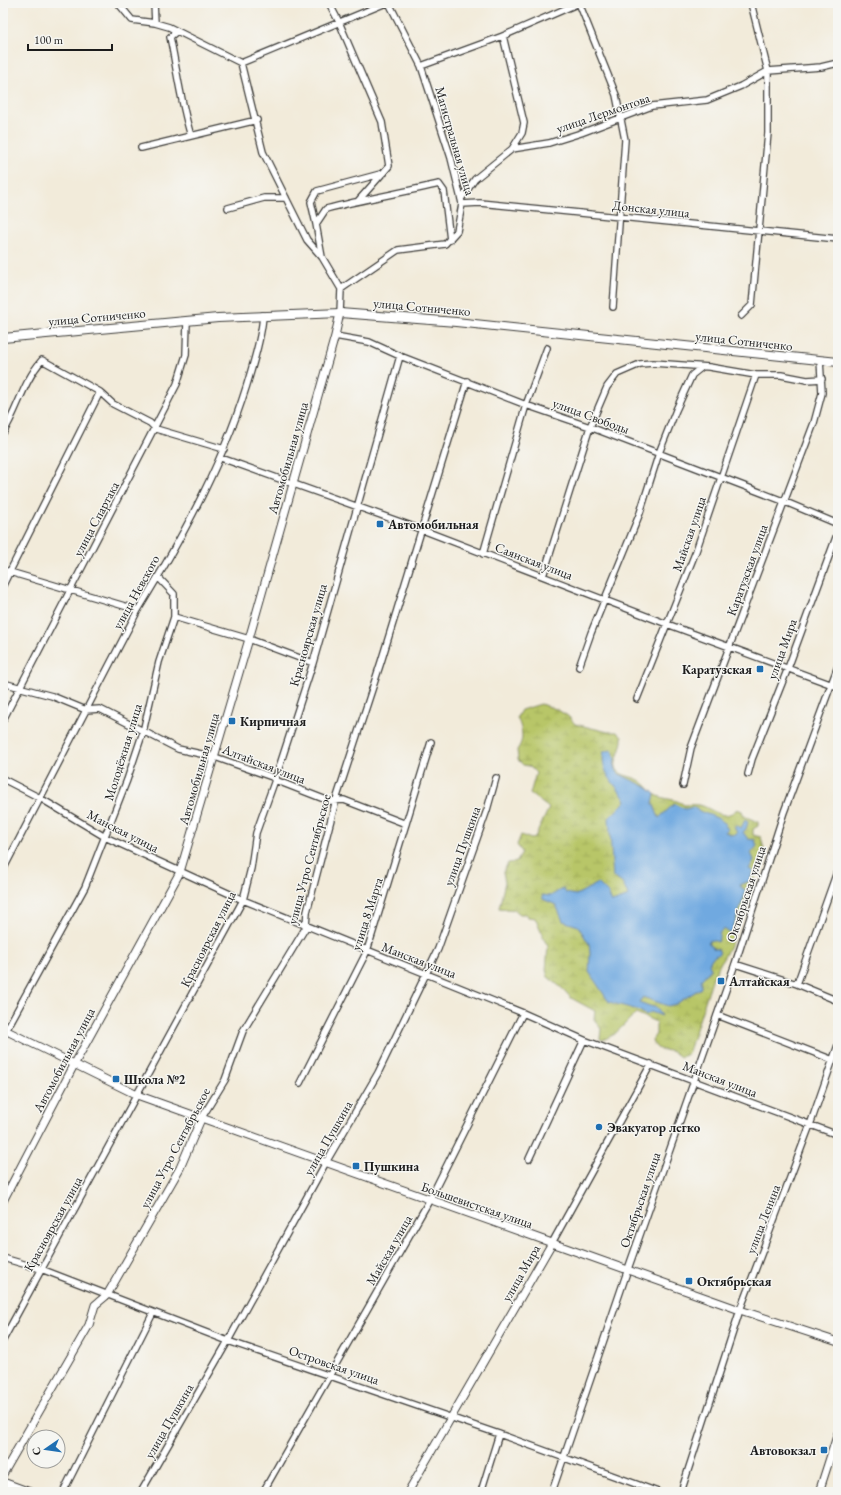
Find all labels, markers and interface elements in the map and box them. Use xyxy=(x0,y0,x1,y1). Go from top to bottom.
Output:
scale bar xyxy=(28,26,112,52)
text: 100 m xyxy=(34,32,64,48)
street label: Магистральная улица xyxy=(431,85,479,198)
street label: улица Лермонтова xyxy=(554,89,653,137)
street label: Донская улица xyxy=(612,196,691,222)
street label: улица Сотниченко xyxy=(373,294,471,320)
street label: улица Сотниченко xyxy=(48,304,146,330)
street label: улица Сотниченко xyxy=(695,327,793,355)
street label: улица Свободы xyxy=(550,394,632,438)
street label: Автомобильная улица xyxy=(264,399,312,517)
street label: улица Спартака xyxy=(69,478,123,559)
street label: Майская улица xyxy=(668,493,710,574)
place label: Автомобильная xyxy=(387,516,479,533)
marker: Автомобильная xyxy=(375,519,385,529)
street label: Каратузская улица xyxy=(723,521,772,618)
street label: Саянская улица xyxy=(493,538,576,584)
street label: улица Невского xyxy=(109,552,163,632)
street label: Красноярская улица xyxy=(285,581,331,688)
street label: улица Мира xyxy=(763,616,801,682)
place label: Каратузская xyxy=(682,661,752,678)
marker: Каратузская xyxy=(755,664,765,674)
street label: Молодёжная улица xyxy=(100,701,146,803)
street label: Автомобильная улица xyxy=(175,710,223,828)
place label: Кирпичная xyxy=(240,713,306,730)
marker: Кирпичная xyxy=(227,716,237,726)
street label: Алтайская улица xyxy=(219,740,309,788)
street label: улица Утро Сентябрьское xyxy=(283,792,335,926)
street label: улица Пушкина xyxy=(440,803,485,888)
street label: Манская улица xyxy=(84,806,163,857)
street label: Октябрьская улица xyxy=(722,843,770,944)
street label: улица 8 Марта xyxy=(347,875,387,953)
street label: Красноярская улица xyxy=(176,887,240,990)
street label: Манская улица xyxy=(379,938,459,982)
place label: Алтайская xyxy=(728,973,790,990)
marker: Алтайская xyxy=(716,976,726,986)
street label: Автомобильная улица xyxy=(29,1004,99,1116)
street label: Манская улица xyxy=(680,1057,760,1101)
place label: Школа №2 xyxy=(124,1071,185,1088)
marker: Школа №2 xyxy=(111,1074,121,1084)
street label: улица Утро Сентябрьское xyxy=(136,1085,214,1211)
street label: улица Пушкина xyxy=(300,1097,357,1178)
place label: Эвакуатор легко xyxy=(607,1119,701,1136)
marker: Эвакуатор легко xyxy=(594,1122,604,1132)
street label: Октябрьская улица xyxy=(616,1149,665,1250)
place label: Пушкина xyxy=(364,1158,419,1175)
marker: Пушкина xyxy=(351,1161,361,1171)
street label: Красноярская улица xyxy=(20,1173,87,1274)
street label: Большевистская улица xyxy=(419,1178,536,1232)
street label: улица Ленина xyxy=(742,1181,784,1256)
street label: Майская улица xyxy=(362,1211,416,1288)
street label: улица Мира xyxy=(498,1241,545,1305)
place label: Октябрьская xyxy=(697,1273,771,1290)
marker: Октябрьская xyxy=(684,1276,694,1286)
street label: Островская улица xyxy=(287,1342,382,1389)
street label: улица Пушкина xyxy=(141,1380,198,1461)
north arrow xyxy=(26,1429,66,1469)
place label: Автовокзал xyxy=(749,1442,816,1459)
marker: Автовокзал xyxy=(819,1445,829,1455)
text: С xyxy=(29,1446,44,1457)

